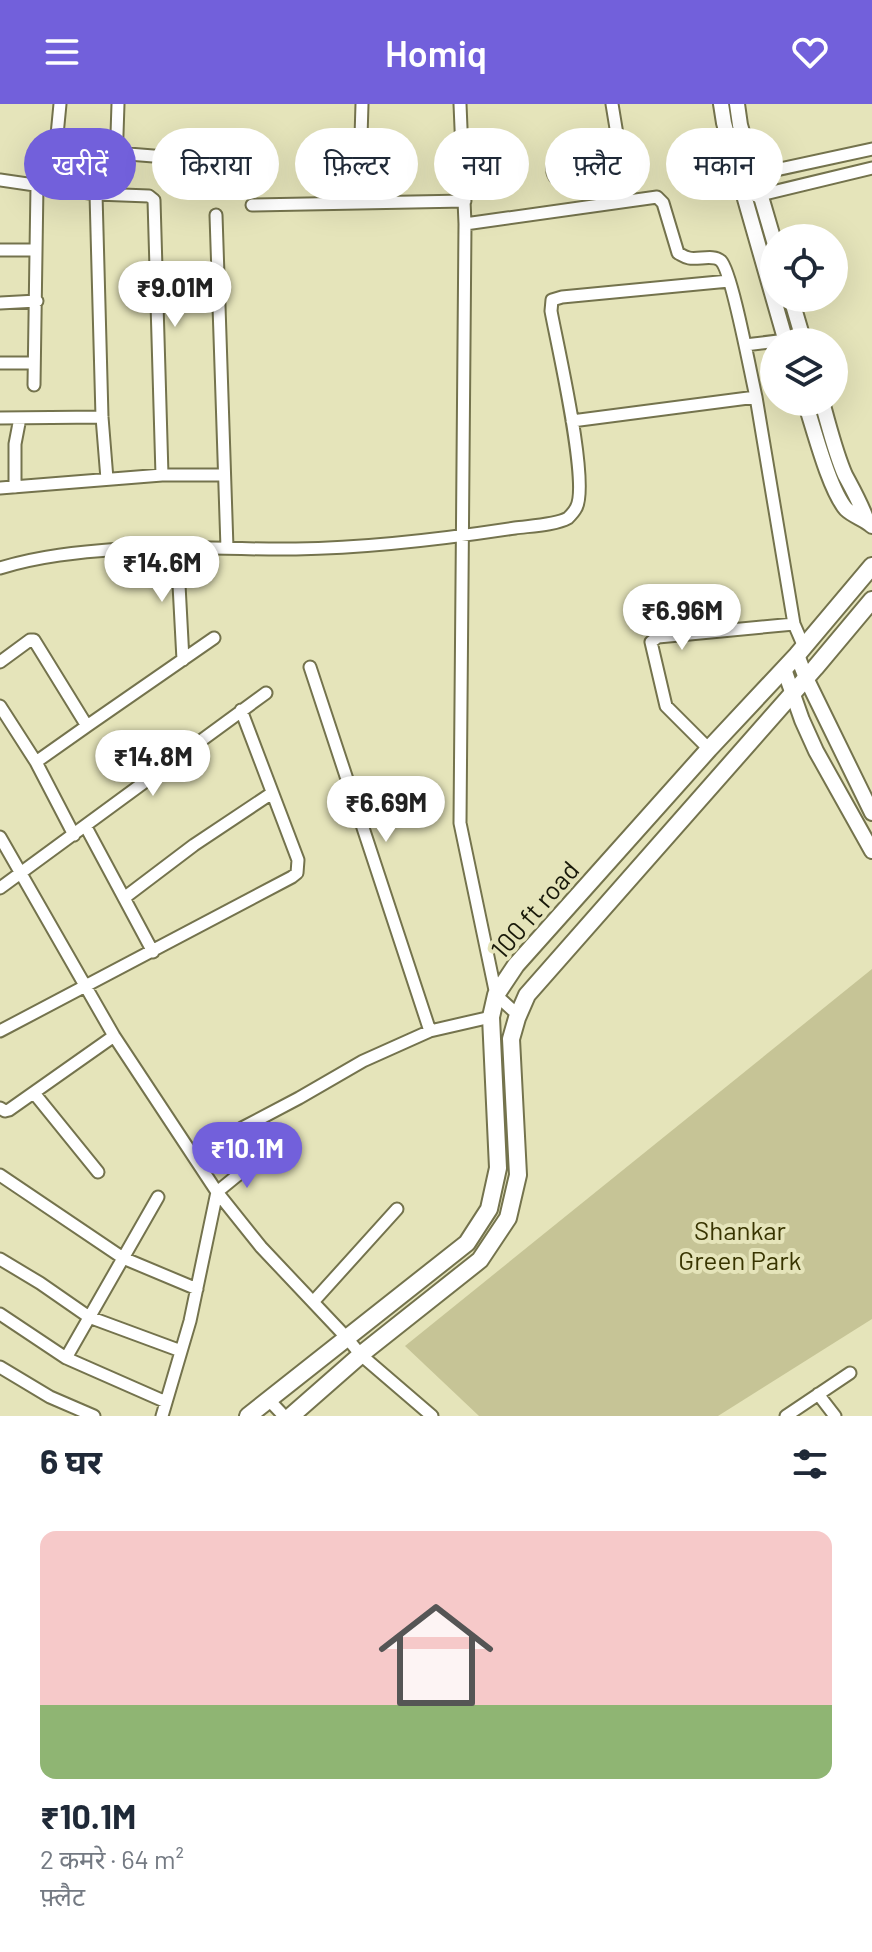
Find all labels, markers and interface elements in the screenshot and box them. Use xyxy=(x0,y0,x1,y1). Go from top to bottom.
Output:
icon: menu xyxy=(40,30,84,74)
icon: heart xyxy=(788,30,832,74)
text: Homiq xyxy=(385,31,487,74)
chip: खरीदें xyxy=(24,128,136,200)
chip: किराया xyxy=(152,128,279,200)
chip: फ़िल्टर xyxy=(295,128,418,200)
chip: नया xyxy=(434,128,529,200)
chip: फ़्लैट xyxy=(545,128,650,200)
chip: मकान xyxy=(666,128,783,200)
map controls xyxy=(760,224,848,416)
button: locate xyxy=(760,224,848,312)
pin: ₹9.01M xyxy=(110,261,240,329)
text: ₹9.01M xyxy=(136,271,214,302)
button: layers xyxy=(760,328,848,416)
pin: ₹14.6M xyxy=(97,536,227,604)
text: ₹14.6M xyxy=(122,546,202,577)
pin: ₹6.96M xyxy=(617,584,747,652)
text: ₹6.96M xyxy=(641,594,723,625)
pin: ₹14.8M xyxy=(88,730,218,798)
text: ₹14.8M xyxy=(113,740,193,771)
pin: ₹6.69M xyxy=(321,776,451,844)
text: ₹6.69M xyxy=(345,786,427,817)
street label: 100 ft road xyxy=(483,854,584,964)
pin: ₹10.1M xyxy=(182,1122,312,1190)
text: ₹10.1M xyxy=(210,1132,284,1163)
park label: Shankar Green Park xyxy=(678,1214,802,1275)
text: 6 घर xyxy=(40,1440,102,1481)
icon: filters xyxy=(788,1442,832,1486)
icon: home xyxy=(364,1583,508,1727)
text: ₹10.1M xyxy=(40,1795,136,1836)
text: 2 कमरे · 64 m² xyxy=(40,1843,184,1874)
text: फ़्लैट xyxy=(40,1880,85,1911)

